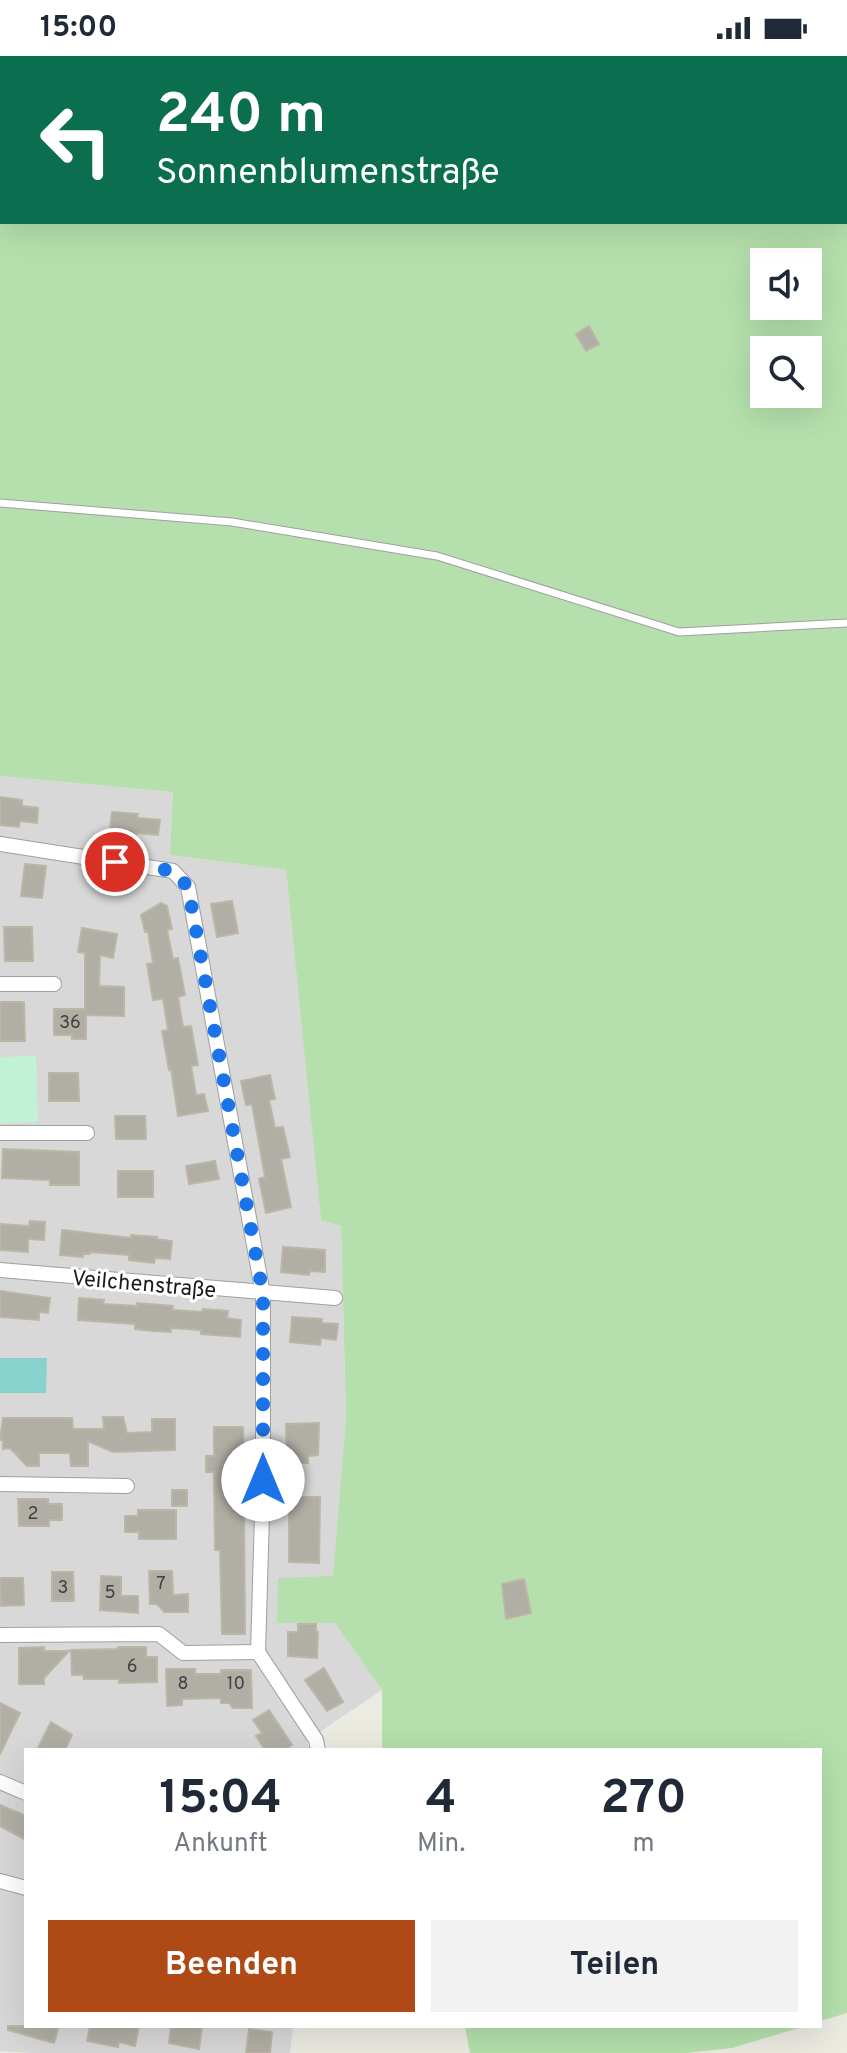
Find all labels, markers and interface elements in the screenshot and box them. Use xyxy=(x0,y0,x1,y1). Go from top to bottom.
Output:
text: 15:00 xyxy=(40,10,117,47)
text: 240 m xyxy=(156,82,326,152)
icon: left xyxy=(24,88,128,192)
text: Sonnenblumenstraße xyxy=(156,151,500,197)
map controls xyxy=(750,248,822,408)
button: sound xyxy=(750,248,822,320)
button: search xyxy=(750,336,822,408)
pin xyxy=(81,828,149,896)
icon: arrive xyxy=(93,840,137,884)
house number: 36 xyxy=(59,1012,81,1035)
street label: Veilchenstraße xyxy=(70,1266,217,1305)
position arrow xyxy=(221,1438,305,1522)
house number: 2 xyxy=(27,1503,39,1526)
house number: 7 xyxy=(156,1573,166,1596)
house number: 3 xyxy=(58,1577,68,1600)
house number: 5 xyxy=(104,1582,116,1605)
house number: 6 xyxy=(127,1656,137,1679)
house number: 8 xyxy=(178,1673,189,1696)
house number: 10 xyxy=(227,1673,245,1696)
text: 15:04 xyxy=(159,1770,282,1830)
text: 4 xyxy=(426,1770,457,1830)
text: 270 xyxy=(600,1770,687,1830)
text: Ankunft xyxy=(174,1828,267,1861)
text: Min. xyxy=(417,1828,465,1861)
text: m xyxy=(633,1828,655,1861)
button: Beenden xyxy=(48,1920,415,2012)
button: Teilen xyxy=(431,1920,798,2012)

